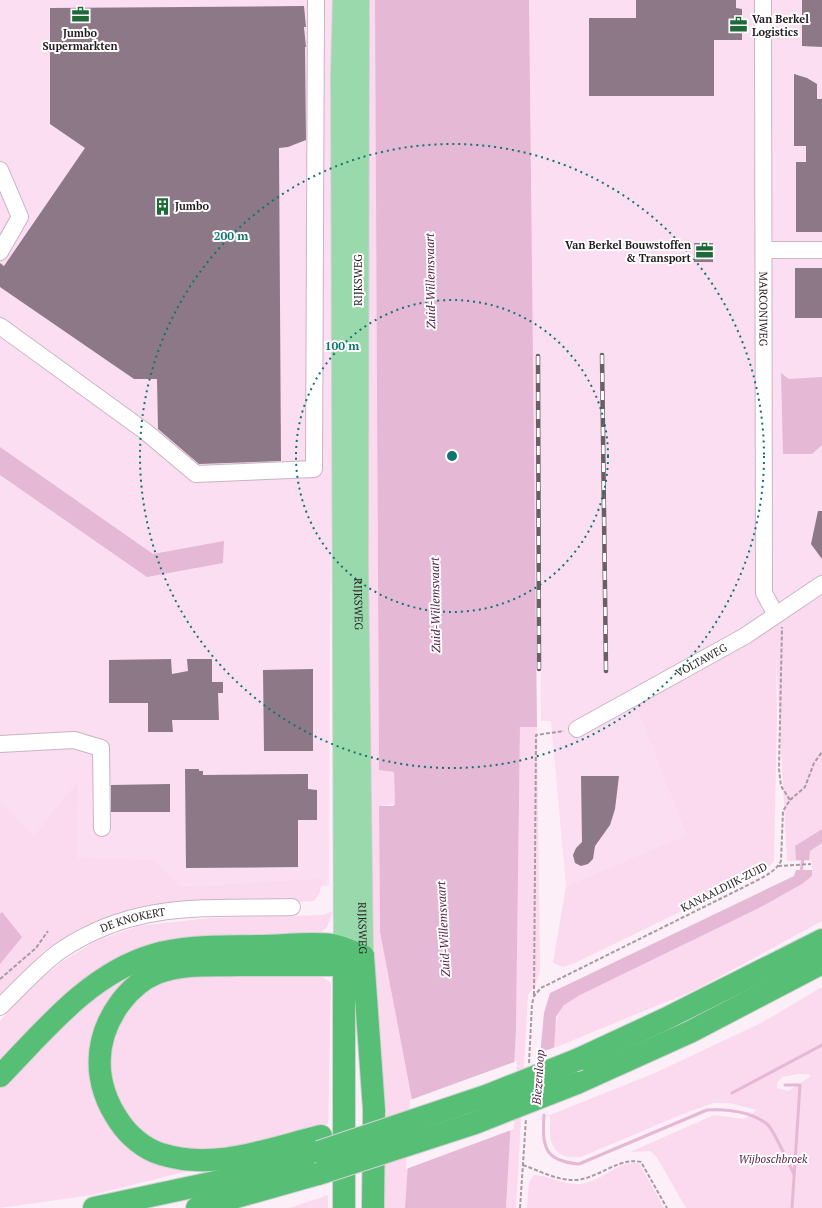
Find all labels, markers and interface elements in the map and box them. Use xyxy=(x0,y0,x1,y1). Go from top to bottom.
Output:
office icon: Jumbo Supermarkten xyxy=(70,5,90,25)
place label: Van Berkel Logistics xyxy=(752,12,809,39)
office icon: Van Berkel Logistics xyxy=(729,15,749,35)
place label: Jumbo Supermarkten xyxy=(42,26,118,53)
building icon: Jumbo xyxy=(152,196,172,216)
place label: Jumbo xyxy=(175,199,209,213)
text: 200 m xyxy=(214,228,248,243)
water label: Zuid-Willemsvaart xyxy=(422,232,438,329)
place label: Van Berkel Bouwstoffen & Transport xyxy=(565,238,692,265)
office icon: Van Berkel Bouwstoffen & Transport xyxy=(694,241,714,261)
street label: RIJKSWEG xyxy=(351,254,365,306)
street label: MARCONIWEG xyxy=(756,272,771,347)
text: 100 m xyxy=(325,338,359,353)
centre of rings xyxy=(445,449,459,463)
water label: Zuid-Willemsvaart xyxy=(427,556,443,653)
street label: RIJKSWEG xyxy=(351,578,366,630)
street label: VOLTAWEG xyxy=(673,640,730,680)
street label: KANAALDIJK-ZUID xyxy=(678,859,770,915)
water label: Zuid-Willemsvaart xyxy=(433,880,453,977)
street label: RIJKSWEG xyxy=(355,902,370,954)
street label: DE KNOKERT xyxy=(98,905,166,935)
water label: Biezenloop xyxy=(529,1048,547,1106)
park label: Wijboschbroek xyxy=(739,1152,808,1166)

